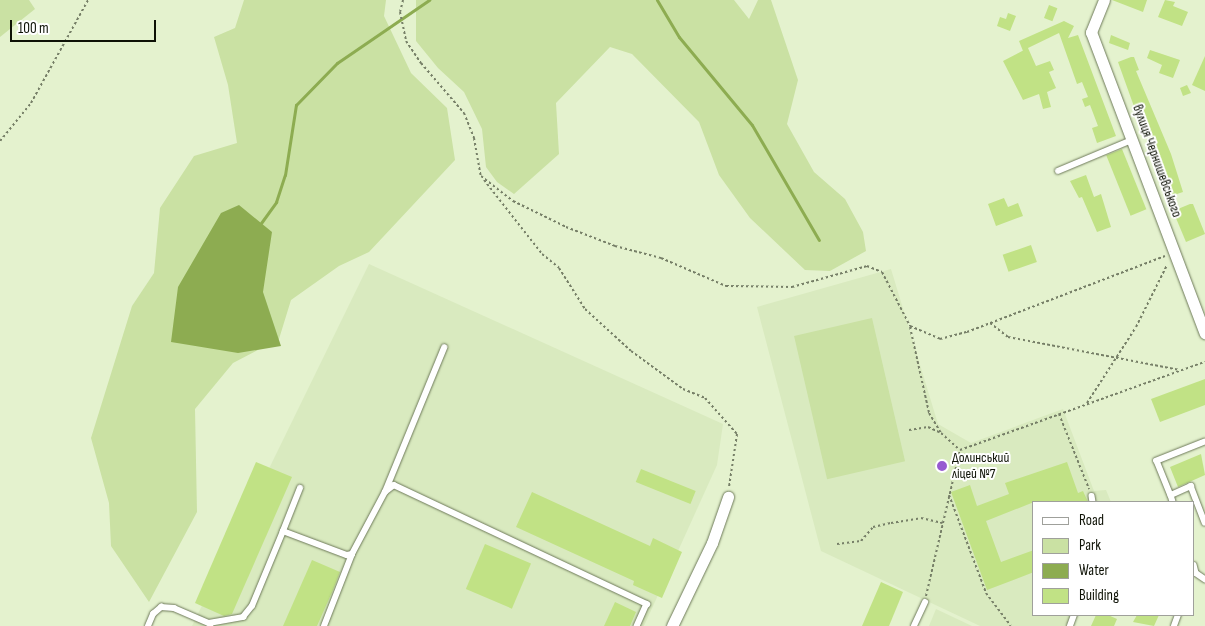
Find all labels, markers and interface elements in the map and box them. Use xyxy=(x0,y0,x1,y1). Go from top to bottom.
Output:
scale bar xyxy=(12,10,159,42)
text: 100 m xyxy=(18,19,49,38)
street label: вулиця Чернишевського xyxy=(1129,102,1185,220)
place label: Долинський ліцей №7 xyxy=(952,450,1009,482)
marker: Долинський ліцей №7 xyxy=(936,460,948,472)
legend xyxy=(1032,501,1195,616)
text: Road xyxy=(1079,511,1104,530)
text: Park xyxy=(1079,536,1101,555)
text: Water xyxy=(1079,561,1109,580)
text: Building xyxy=(1079,586,1119,605)

